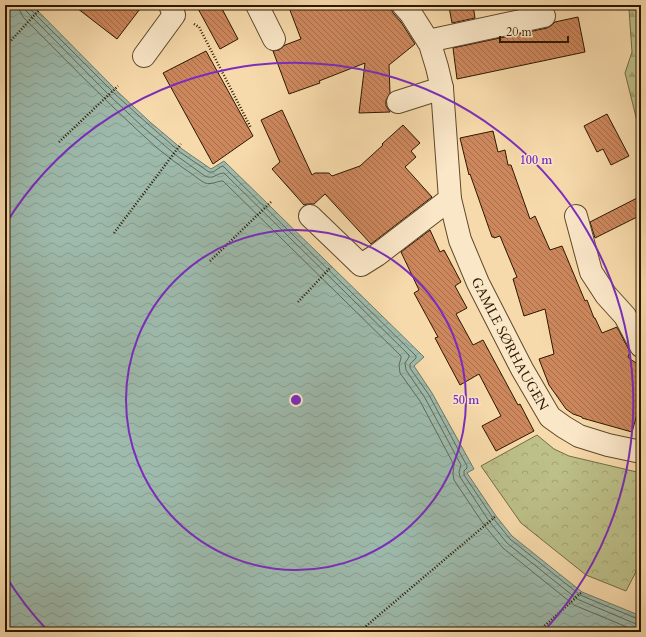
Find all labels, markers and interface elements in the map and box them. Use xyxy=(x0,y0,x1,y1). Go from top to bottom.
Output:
scale bar xyxy=(500,18,568,44)
text: 20 m xyxy=(506,24,533,40)
text: 100 m xyxy=(520,152,553,168)
street label: GAMLE SØRHAUGEN xyxy=(467,274,554,414)
text: 50 m xyxy=(453,392,480,408)
centre of rings xyxy=(289,393,303,407)

